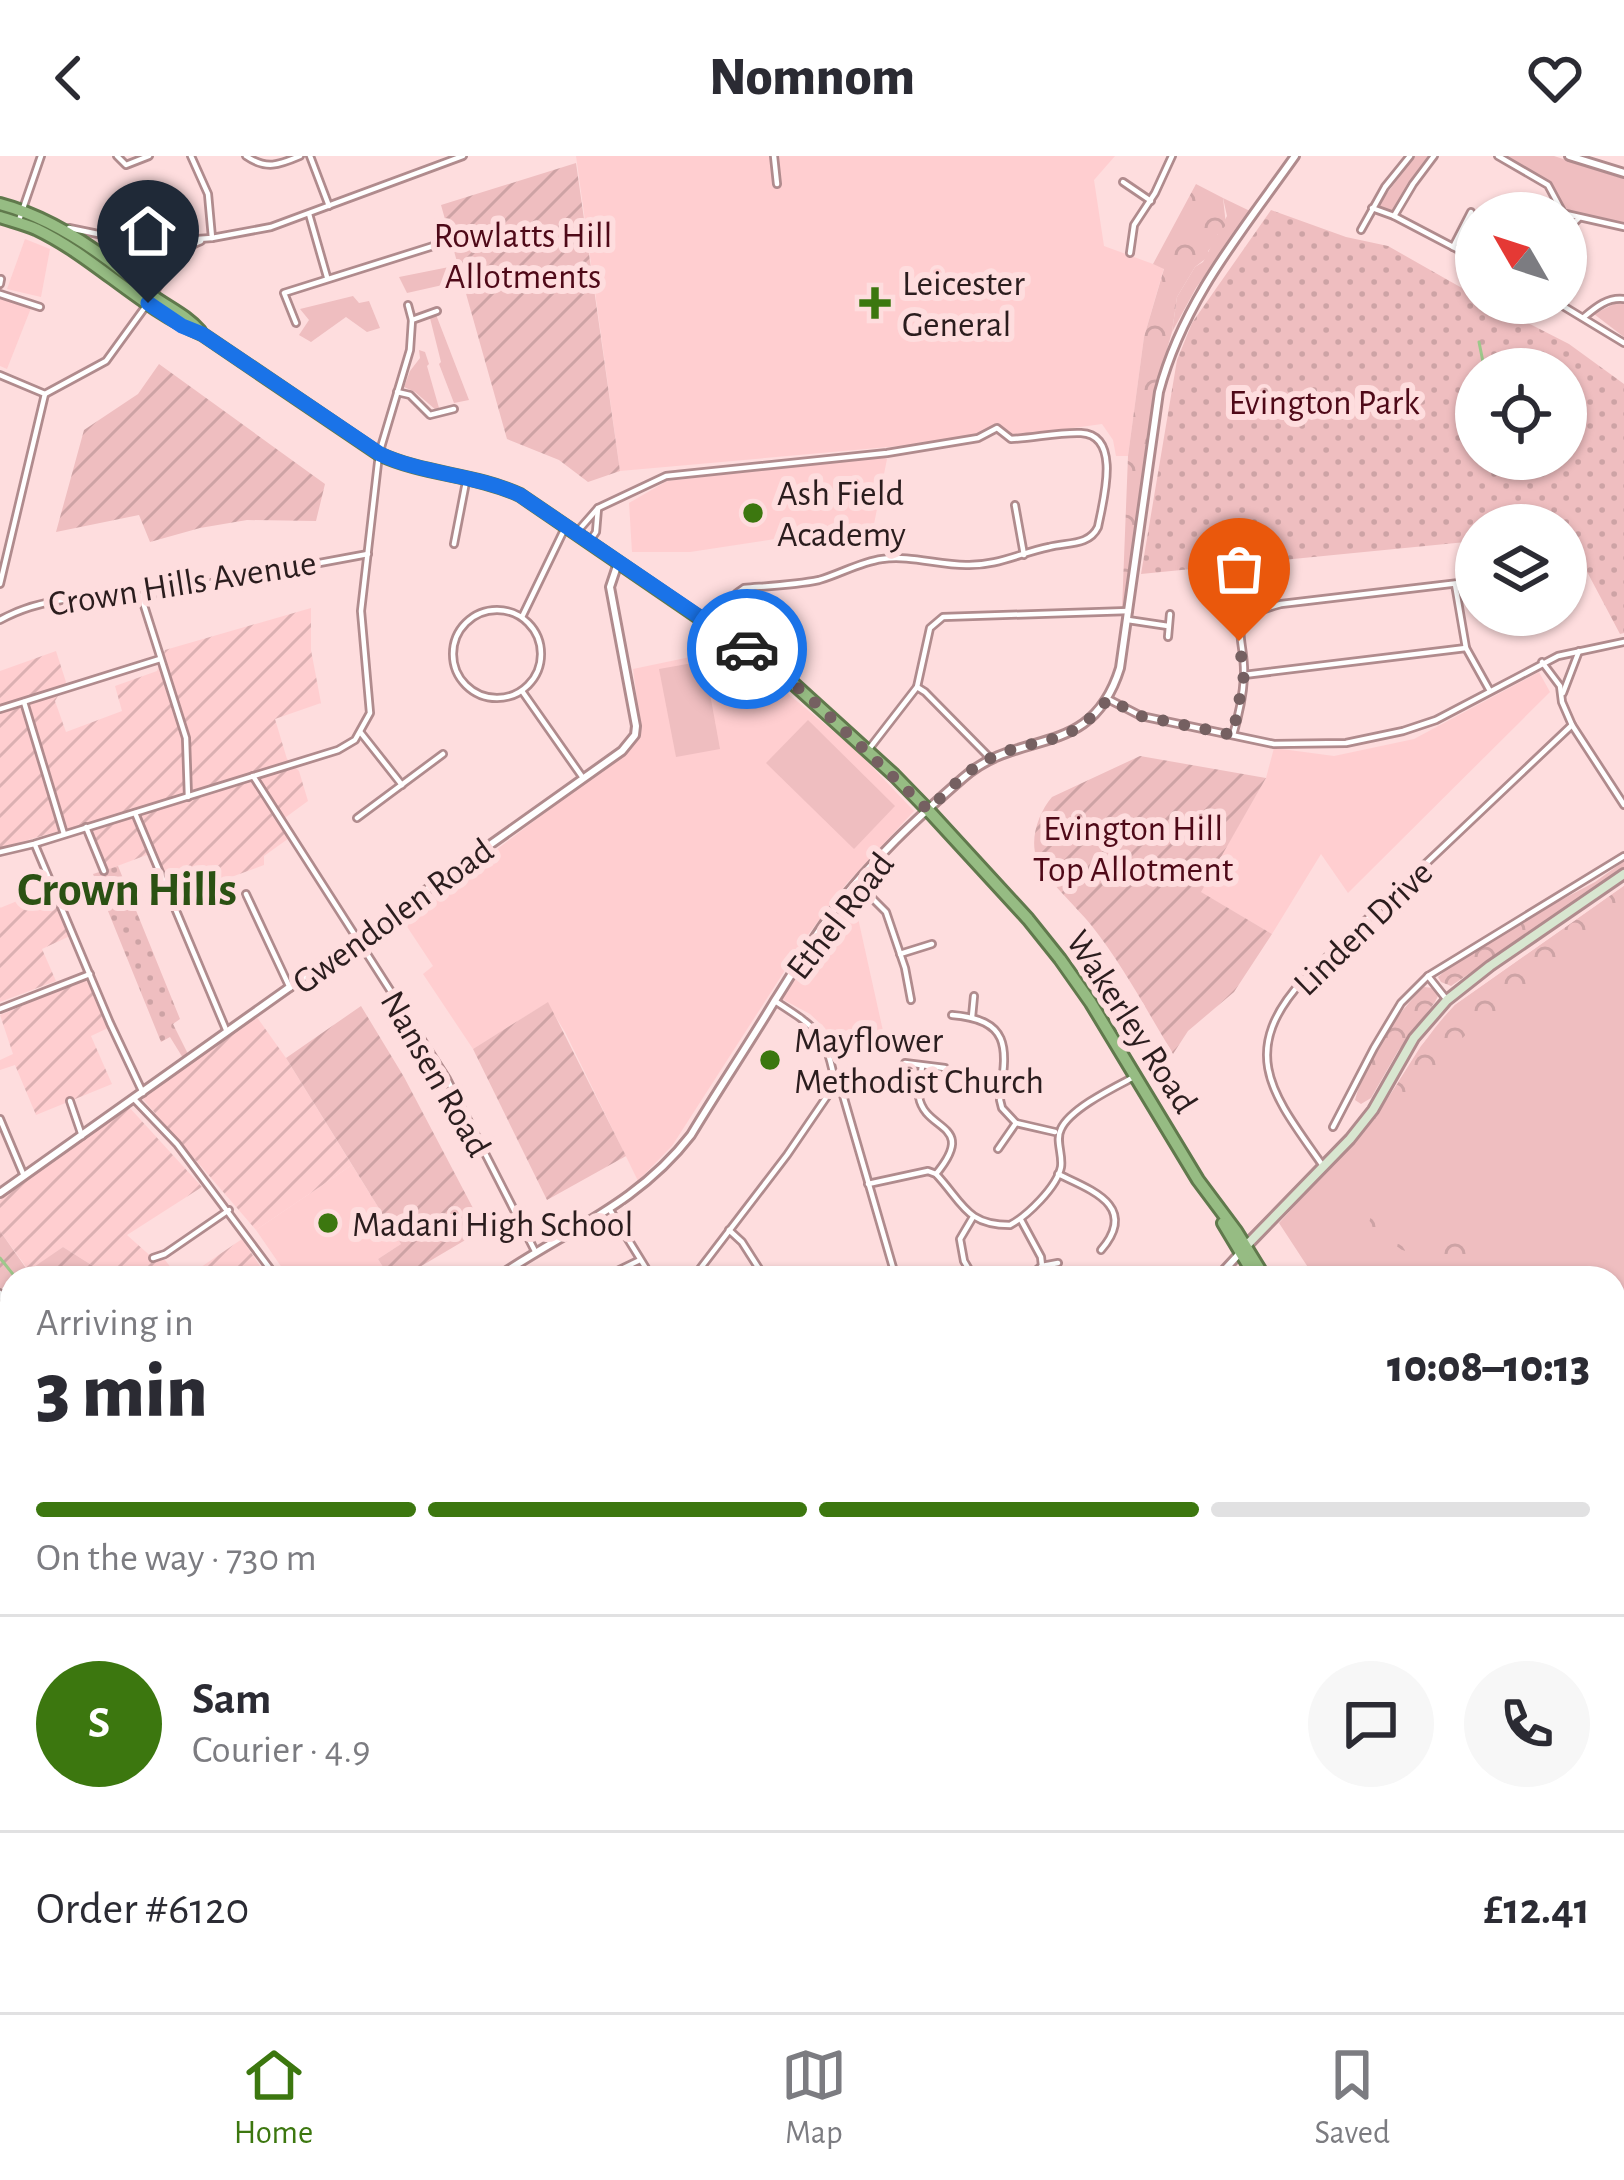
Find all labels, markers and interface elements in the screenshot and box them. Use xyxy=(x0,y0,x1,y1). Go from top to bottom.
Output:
icon: back xyxy=(36,45,102,111)
icon: heart xyxy=(1522,45,1588,111)
text: Nomnom xyxy=(709,51,915,105)
pin xyxy=(97,180,199,303)
north arrow xyxy=(1455,192,1587,324)
map controls xyxy=(1455,192,1587,636)
icon: home xyxy=(115,198,181,264)
park label: Rowlatts Hill Allotments xyxy=(434,218,613,295)
place label: Leicester General xyxy=(902,266,1025,343)
marker: Leicester General xyxy=(859,287,891,319)
button: locate xyxy=(1455,348,1587,480)
park label: Evington Park xyxy=(1228,385,1420,421)
place label: Ash Field Academy xyxy=(777,476,906,553)
marker: Ash Field Academy xyxy=(740,500,766,526)
button: layers xyxy=(1455,504,1587,636)
pin xyxy=(1188,518,1290,641)
icon: bag xyxy=(1206,536,1272,602)
street label: Crown Hills Avenue xyxy=(46,545,319,623)
courier xyxy=(687,589,807,709)
icon: car xyxy=(714,616,780,682)
park label: Evington Hill Top Allotment xyxy=(1033,811,1234,888)
street label: Gwendolen Road xyxy=(286,832,500,1001)
street label: Ethel Road xyxy=(780,846,901,986)
street label: Linden Drive xyxy=(1287,854,1440,1003)
district label: Crown Hills xyxy=(17,867,237,915)
street label: Wakerley Road xyxy=(1059,925,1203,1120)
street label: Nansen Road xyxy=(373,985,497,1163)
place label: Mayflower Methodist Church xyxy=(794,1023,1044,1100)
marker: Mayflower Methodist Church xyxy=(757,1047,783,1073)
place label: Madani High School xyxy=(352,1207,633,1243)
marker: Madani High School xyxy=(315,1210,341,1236)
text: Arriving in xyxy=(36,1304,194,1343)
text: 10:08–10:13 xyxy=(1387,1345,1590,1390)
text: 3 min xyxy=(36,1353,208,1431)
text: On the way · 730 m xyxy=(36,1539,317,1578)
button: chat xyxy=(1308,1661,1434,1787)
button: phone xyxy=(1464,1661,1590,1787)
text: Sam xyxy=(192,1677,271,1722)
text: S xyxy=(88,1701,110,1746)
text: Courier · 4.9 xyxy=(192,1731,371,1770)
text: Order #6120 xyxy=(36,1887,249,1932)
text: £12.41 xyxy=(1483,1887,1590,1932)
tab: Home xyxy=(234,2042,313,2154)
tab: Map xyxy=(781,2042,847,2154)
tab: Saved xyxy=(1315,2042,1390,2154)

